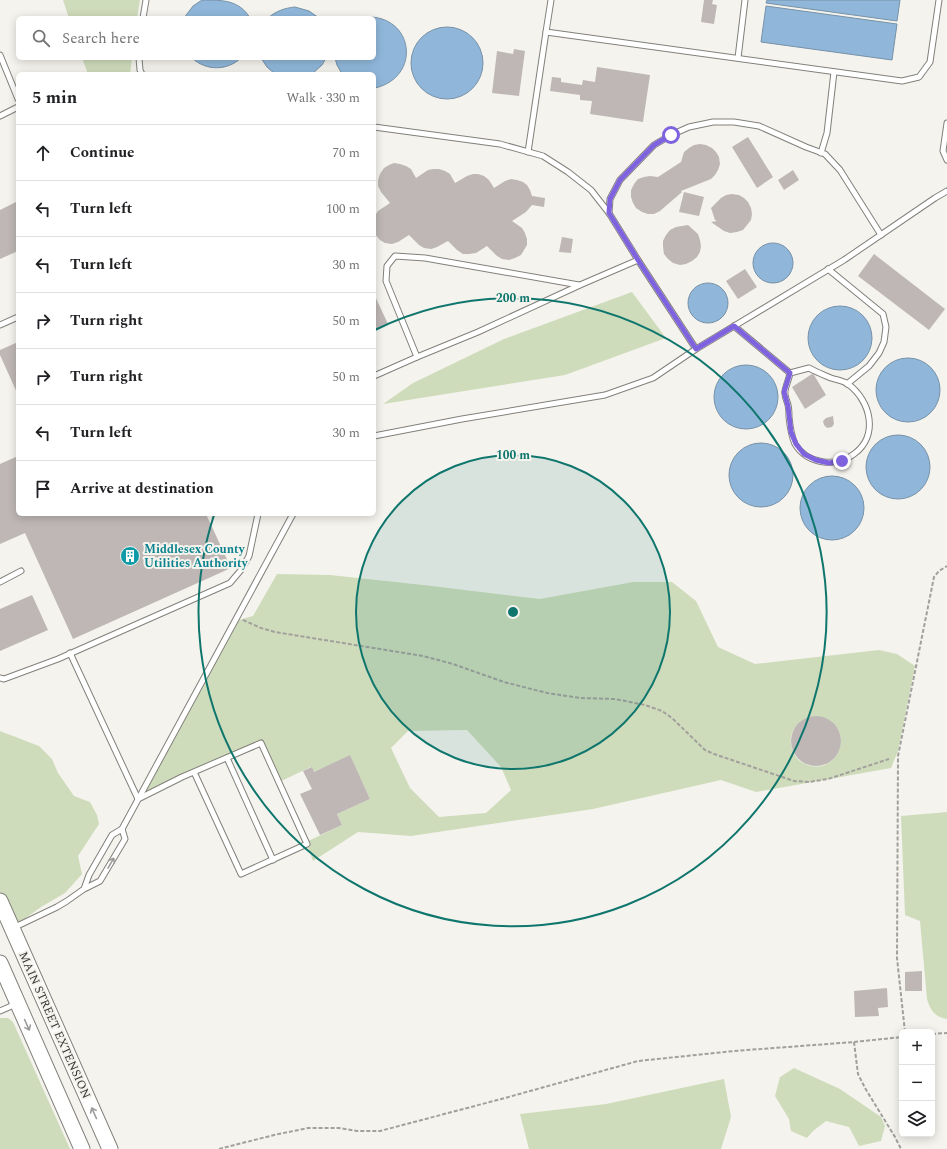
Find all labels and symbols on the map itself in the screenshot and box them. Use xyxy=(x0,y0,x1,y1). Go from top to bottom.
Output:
route start xyxy=(662,126,680,144)
text: 200 m xyxy=(496,289,530,308)
text: 100 m xyxy=(496,446,530,465)
route end xyxy=(833,452,851,470)
place label: Middlesex County Utilities Authority xyxy=(144,540,249,573)
building icon: Middlesex County Utilities Authority xyxy=(119,545,141,567)
centre of rings xyxy=(506,605,520,619)
one-way arrow xyxy=(107,857,115,869)
street label: MAIN STREET EXTENSION xyxy=(13,949,96,1102)
one-way arrow xyxy=(23,1018,31,1030)
one-way arrow xyxy=(90,1108,98,1120)

